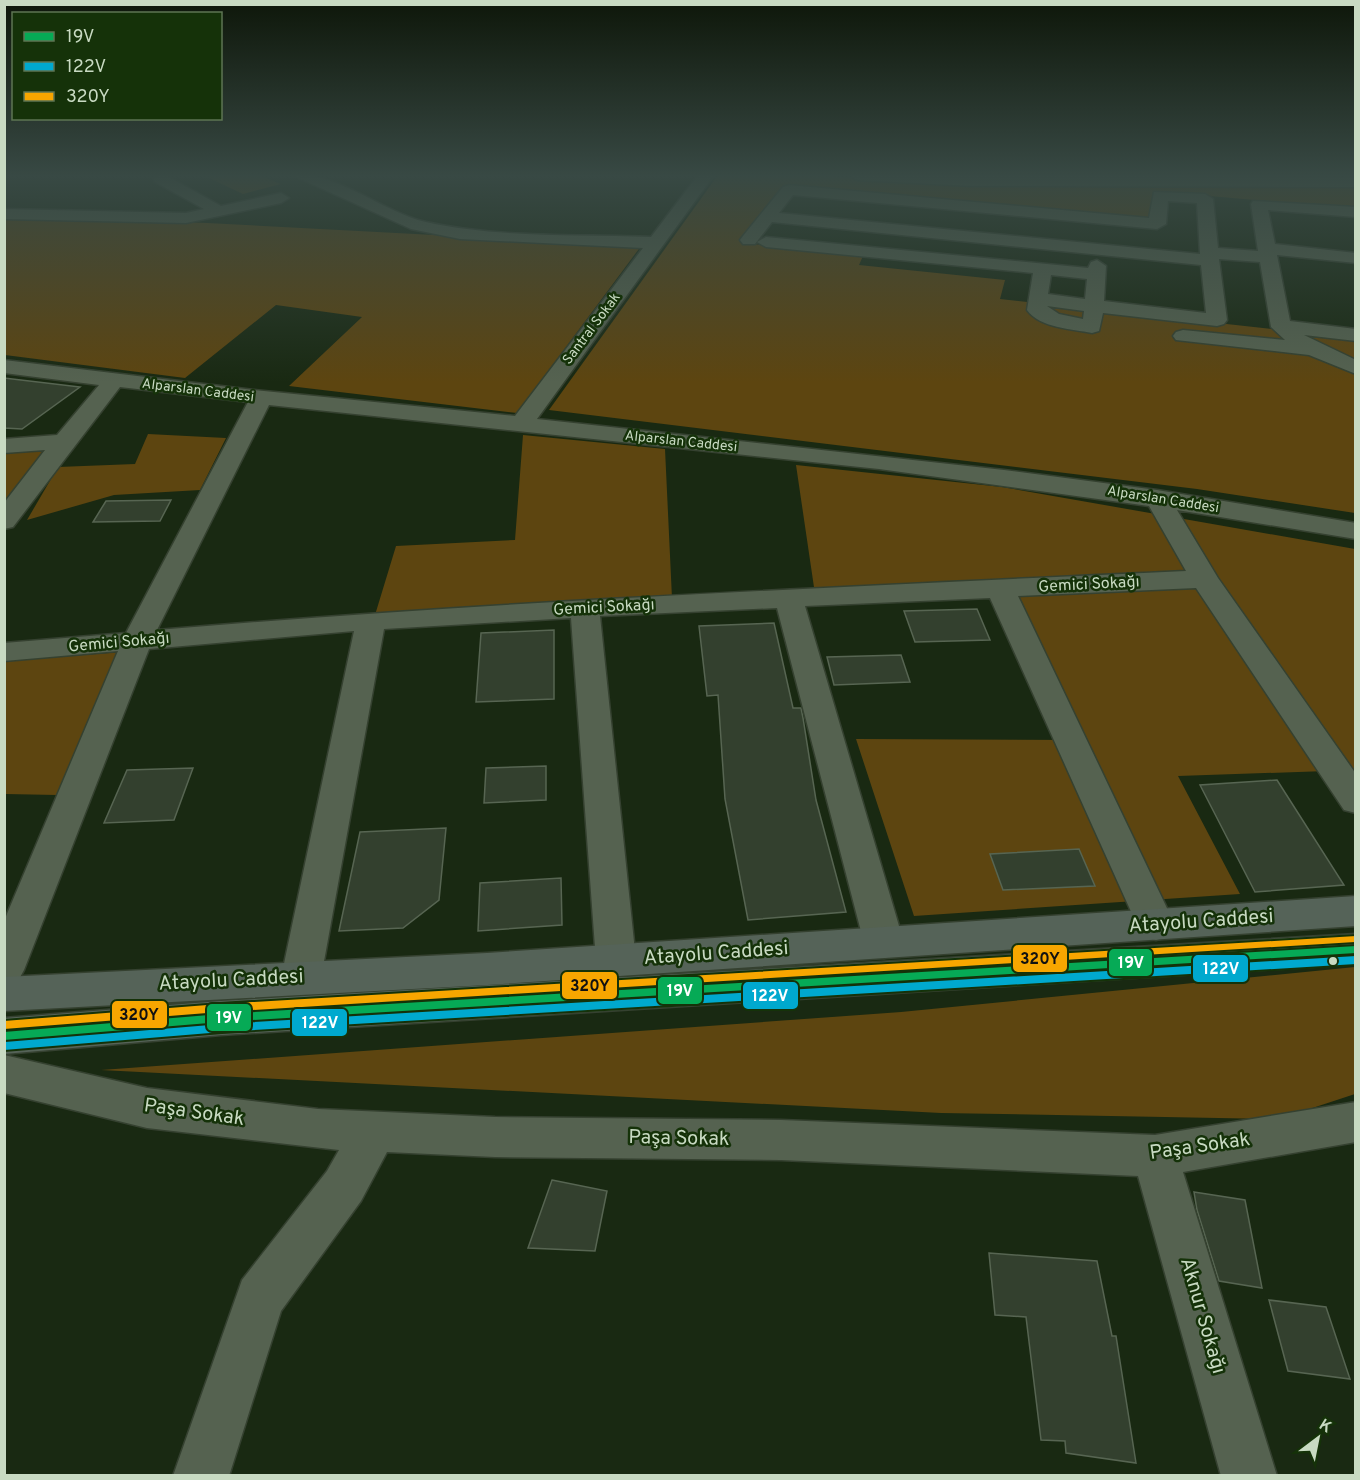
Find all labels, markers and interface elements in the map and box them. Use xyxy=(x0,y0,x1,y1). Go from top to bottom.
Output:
legend xyxy=(12,12,222,120)
text: 19V xyxy=(66,26,94,49)
text: 122V xyxy=(66,56,106,79)
text: 320Y xyxy=(66,86,110,109)
street label: Santral Sokak xyxy=(559,290,625,368)
street label: Alparslan Caddesi xyxy=(141,376,255,406)
street label: Alparslan Caddesi xyxy=(624,428,738,456)
street label: Alparslan Caddesi xyxy=(1106,483,1220,517)
street label: Gemici Sokağı xyxy=(1038,572,1140,598)
street label: Gemici Sokağı xyxy=(553,595,655,621)
street label: Gemici Sokağı xyxy=(68,629,170,657)
street label: Atayolu Caddesi xyxy=(1128,904,1274,940)
street label: Atayolu Caddesi xyxy=(643,936,789,972)
line badge: 320Y xyxy=(1012,944,1068,973)
line badge: 19V xyxy=(1108,948,1153,977)
text: 320Y xyxy=(1020,950,1060,970)
text: 19V xyxy=(1118,954,1144,974)
line badge: 122V xyxy=(1192,954,1249,983)
unlabelled marker xyxy=(1327,955,1339,967)
text: 122V xyxy=(1203,960,1239,980)
street label: Atayolu Caddesi xyxy=(158,964,304,998)
line badge: 320Y xyxy=(561,971,618,1000)
line badge: 19V xyxy=(657,976,703,1005)
text: 320Y xyxy=(570,977,610,997)
line badge: 122V xyxy=(742,981,799,1010)
text: 19V xyxy=(667,982,693,1002)
text: 122V xyxy=(752,987,788,1007)
line badge: 320Y xyxy=(111,1000,168,1029)
line badge: 19V xyxy=(206,1003,252,1032)
text: 320Y xyxy=(119,1006,159,1026)
line badge: 122V xyxy=(291,1008,348,1037)
text: 19V xyxy=(216,1009,242,1029)
text: 122V xyxy=(302,1014,338,1034)
street label: Paşa Sokak xyxy=(142,1093,246,1133)
street label: Paşa Sokak xyxy=(628,1125,730,1153)
street label: Paşa Sokak xyxy=(1148,1127,1252,1167)
street label: Aknur Sokağı xyxy=(1173,1255,1231,1377)
north arrow xyxy=(1288,1408,1348,1468)
text: K xyxy=(1315,1415,1335,1438)

